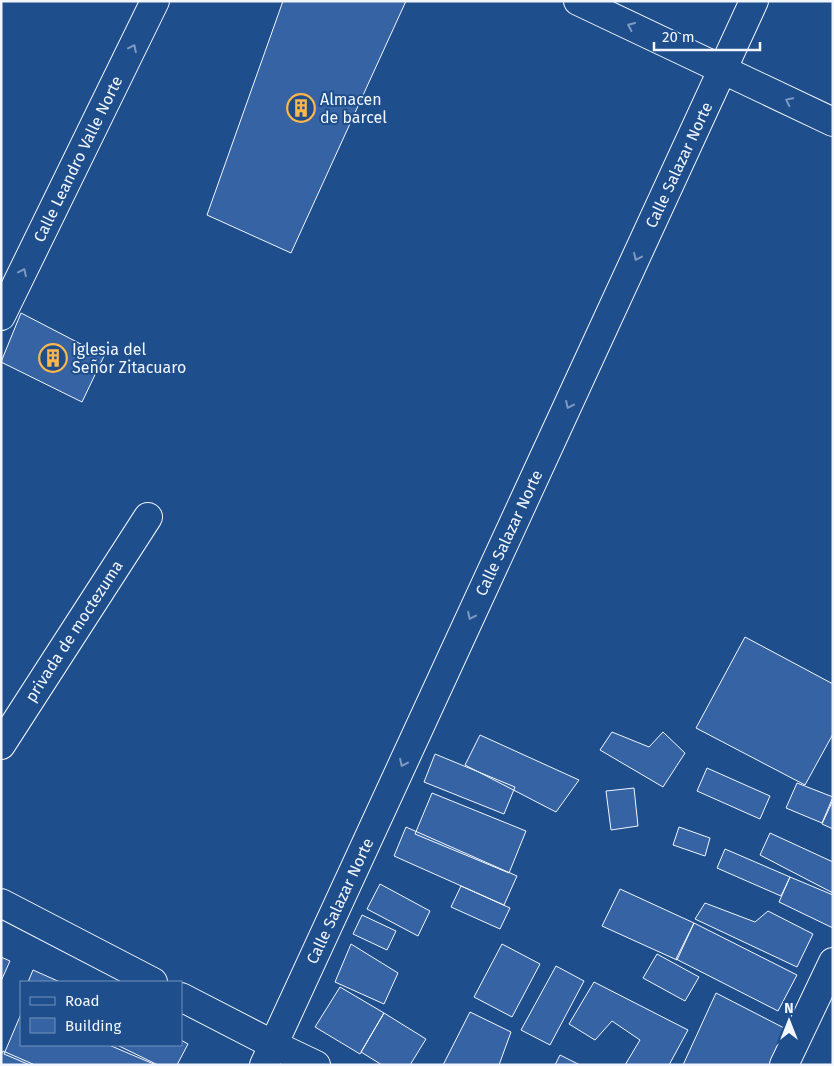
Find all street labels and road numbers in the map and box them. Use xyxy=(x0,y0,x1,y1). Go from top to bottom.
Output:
street label: Calle Leandro Valle Norte xyxy=(29,73,127,245)
street label: Calle Salazar Norte xyxy=(641,99,717,231)
street label: Calle Salazar Norte xyxy=(471,467,547,599)
street label: privada de moctezuma xyxy=(21,557,127,705)
street label: Calle Salazar Norte xyxy=(302,835,378,967)

